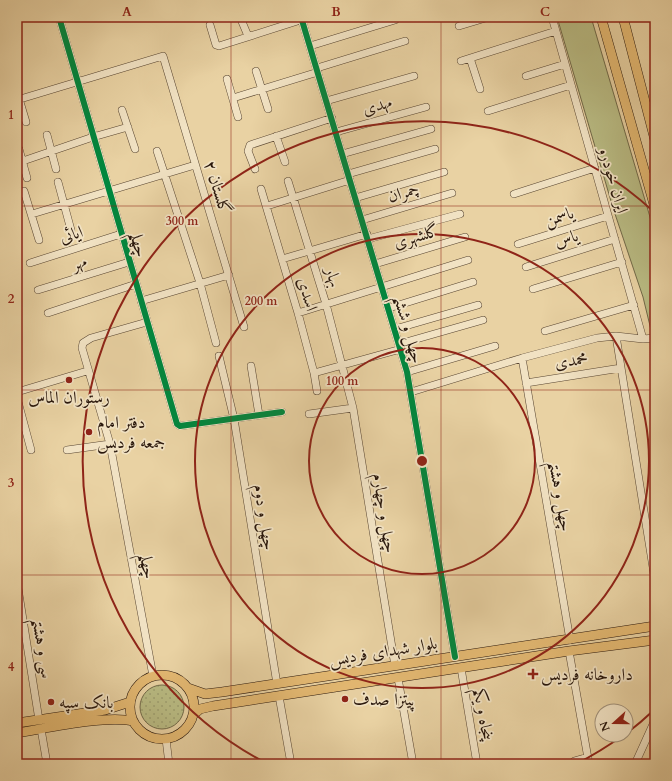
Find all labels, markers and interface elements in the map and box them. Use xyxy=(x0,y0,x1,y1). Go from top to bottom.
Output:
text: A xyxy=(122,3,132,21)
text: B xyxy=(331,3,341,21)
text: C xyxy=(540,3,550,21)
street label: مهدی xyxy=(360,90,395,121)
text: 1 xyxy=(8,106,14,124)
street label: ایران خودرو xyxy=(593,142,634,216)
street label: گلستان ۲ xyxy=(198,157,237,217)
street label: چمران xyxy=(385,177,422,208)
street label: یاسمن xyxy=(542,201,577,232)
text: 300 m xyxy=(166,213,199,229)
street label: گلشهری xyxy=(391,219,442,254)
street label: ایائی xyxy=(57,220,86,249)
street label: یاس xyxy=(551,224,582,253)
street label: چهلم xyxy=(118,228,153,261)
street label: مهر xyxy=(67,249,90,276)
street label: بهار xyxy=(319,262,347,290)
street label: اسدی xyxy=(292,274,323,314)
text: 2 xyxy=(8,290,15,308)
street label: چهل و ششم xyxy=(383,292,429,368)
text: 200 m xyxy=(245,293,278,309)
street label: محمدی xyxy=(553,346,590,374)
text: 100 m xyxy=(326,373,359,389)
marker: رستوران الماس xyxy=(64,375,74,385)
place label: رستوران الماس xyxy=(28,386,110,409)
place label: دفتر امام جمعه فردیس xyxy=(97,411,165,454)
marker: دفتر امام جمعه فردیس xyxy=(84,427,94,437)
centre of rings xyxy=(415,454,429,468)
street label: چهل و هشتم xyxy=(538,459,578,534)
street label: چهل و چهارم xyxy=(364,471,402,555)
text: 3 xyxy=(8,474,15,492)
street label: چهل و دوم xyxy=(245,482,281,552)
street label: چهلم xyxy=(128,551,161,582)
street label: سی و هشتم xyxy=(21,616,59,681)
street label: بلوار شهدای فردیس xyxy=(327,632,439,671)
text: 4 xyxy=(8,658,15,676)
place label: داروخانه فردیس xyxy=(541,663,633,686)
marker: داروخانه فردیس xyxy=(528,669,538,679)
street label: پنجاه و یکم xyxy=(464,686,500,744)
place label: پیتزا صدف xyxy=(353,688,415,712)
place label: بانک سپه xyxy=(59,691,113,714)
marker: پیتزا صدف xyxy=(340,694,350,704)
marker: بانک سپه xyxy=(46,697,56,707)
north arrow xyxy=(594,703,634,743)
text: N xyxy=(596,719,614,734)

